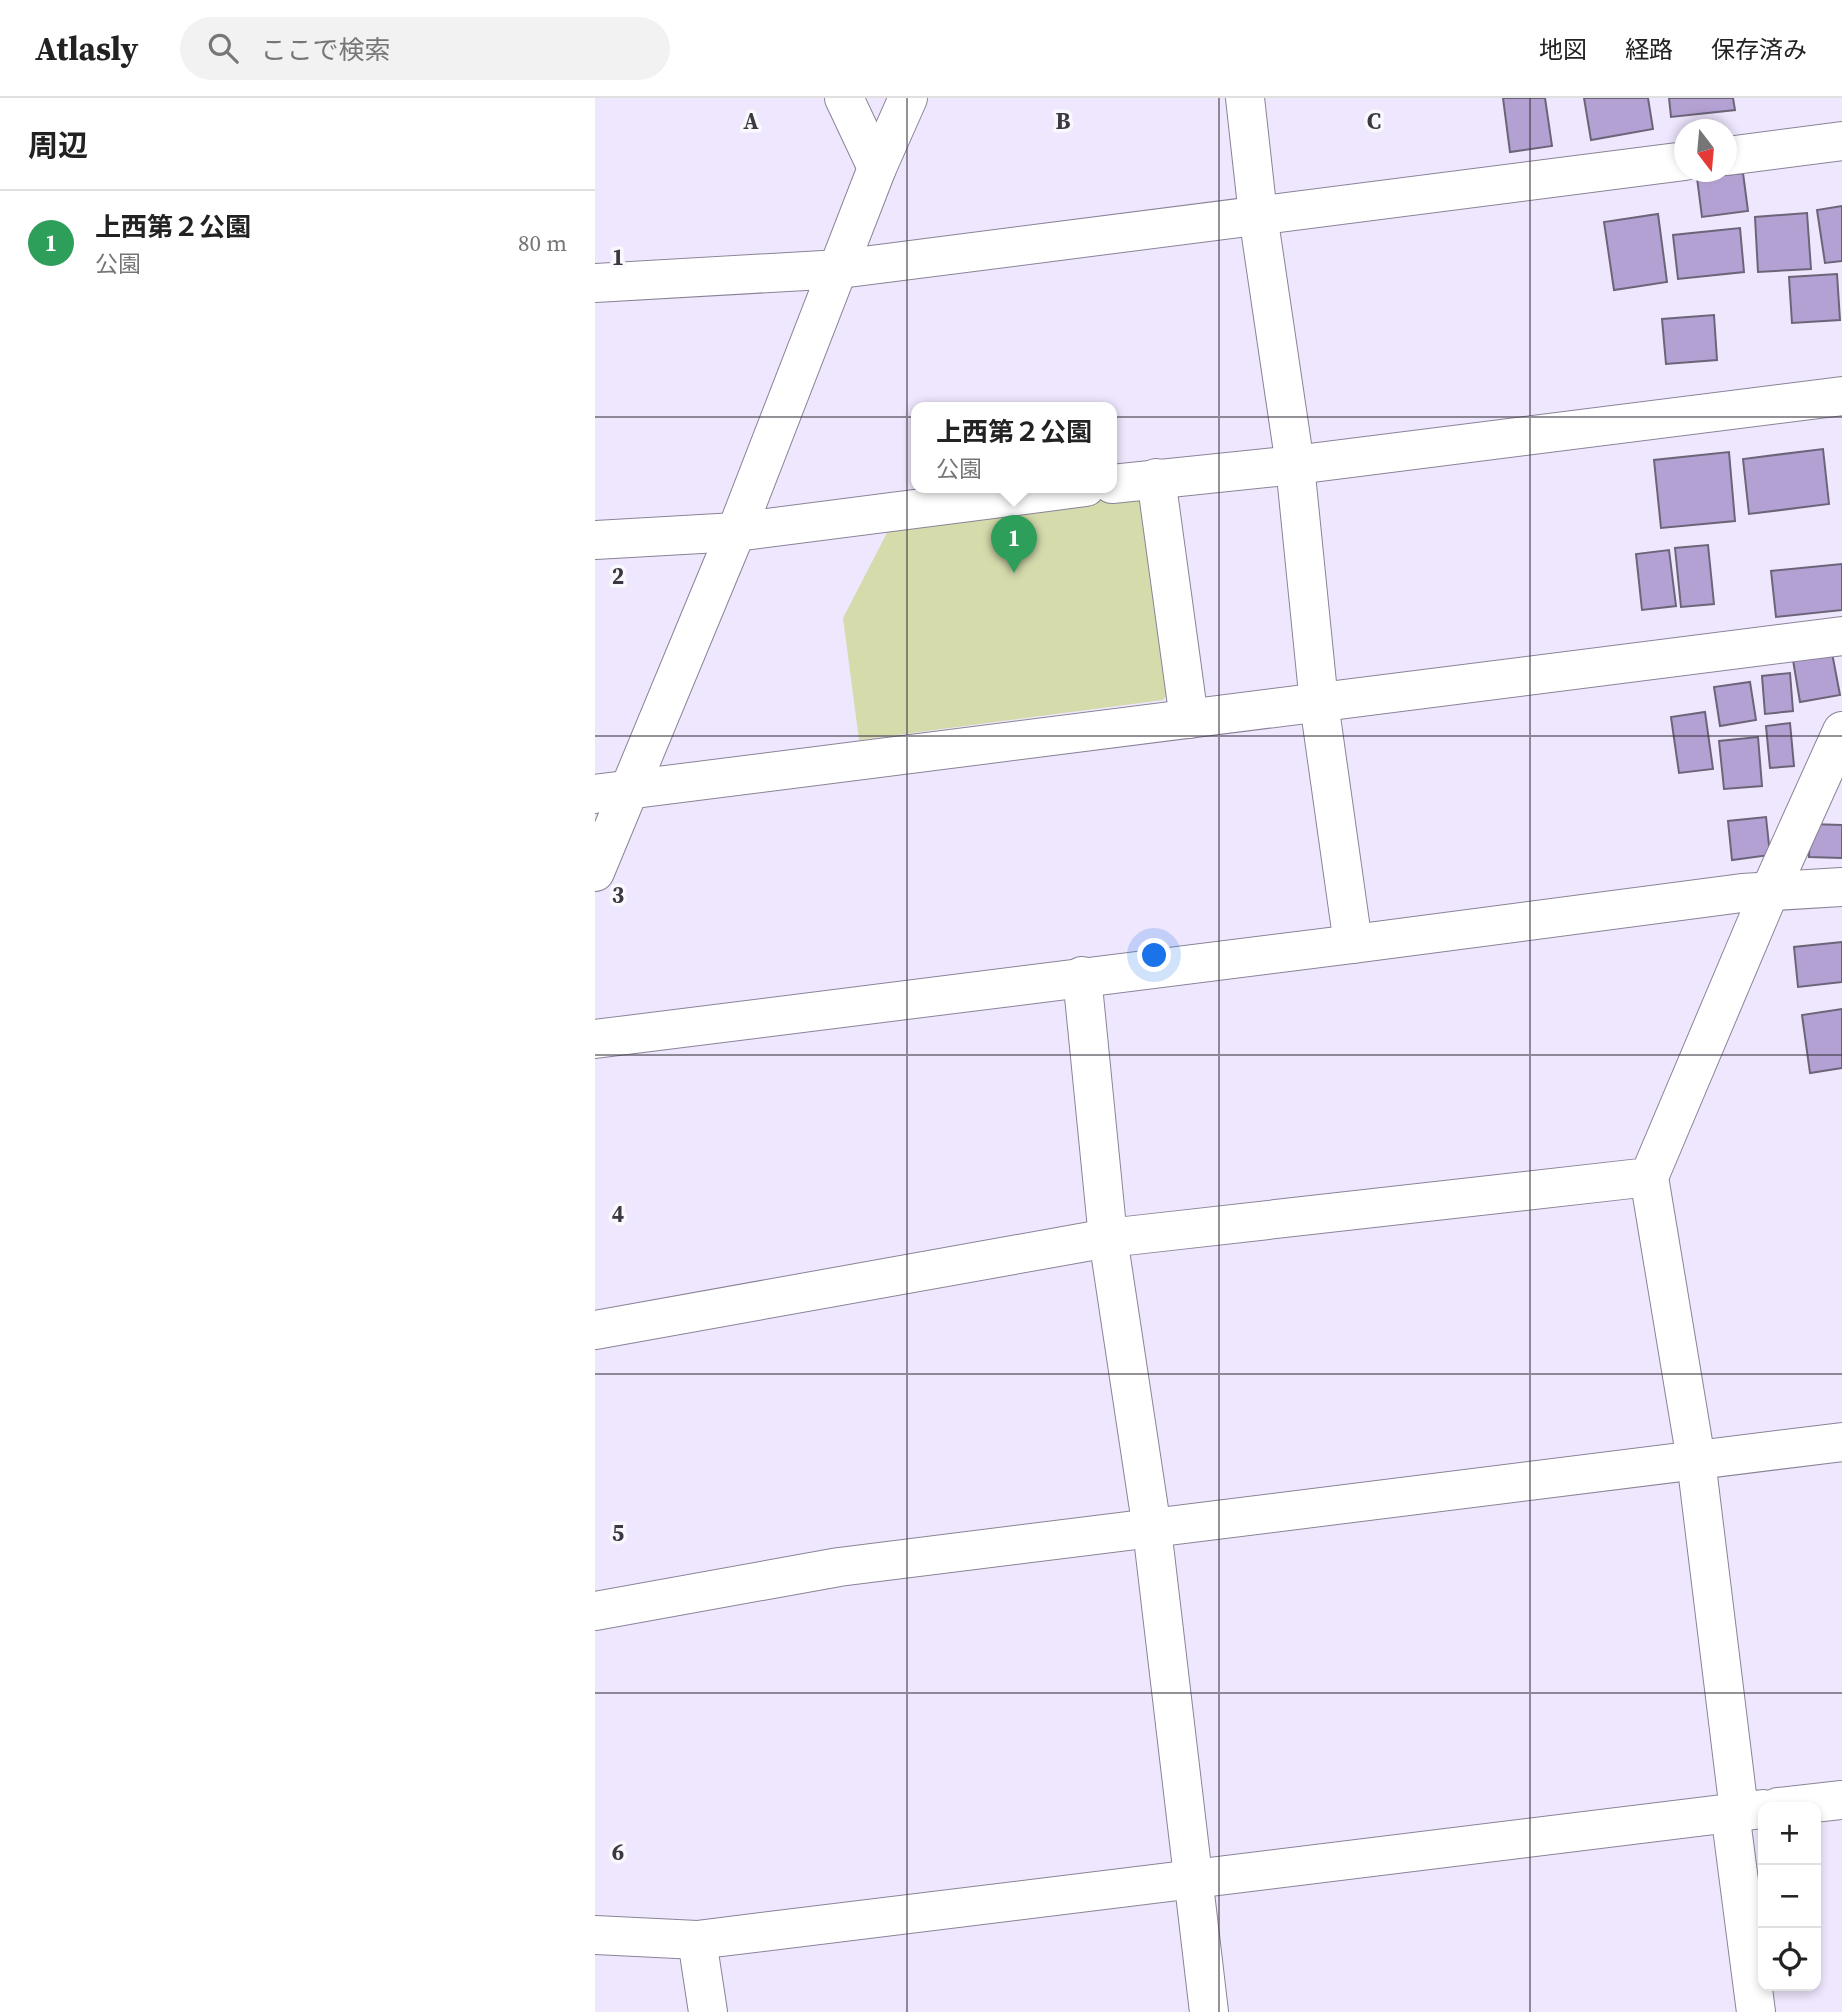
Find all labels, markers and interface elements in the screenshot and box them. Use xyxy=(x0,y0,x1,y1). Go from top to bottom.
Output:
search box xyxy=(180,17,670,80)
text: Atlasly xyxy=(35,26,138,71)
icon: search xyxy=(204,29,242,67)
text: ここで検索 xyxy=(260,32,390,68)
text: 地図 xyxy=(1539,33,1587,66)
text: 経路 xyxy=(1625,33,1673,66)
text: 保存済み xyxy=(1711,33,1807,66)
text: A xyxy=(743,105,759,137)
text: B xyxy=(1056,105,1071,137)
text: C xyxy=(1367,105,1381,137)
north arrow xyxy=(1674,119,1737,182)
text: 周辺 xyxy=(28,125,88,166)
text: 上西第２公園 xyxy=(95,209,251,245)
text: 1 xyxy=(45,227,57,259)
text: 80 m xyxy=(518,227,567,259)
text: 1 xyxy=(612,241,624,273)
text: 公園 xyxy=(95,248,141,280)
popup xyxy=(911,402,1117,493)
text: 上西第２公園 xyxy=(936,414,1092,450)
text: 公園 xyxy=(936,453,982,485)
pin: 1 xyxy=(991,515,1037,573)
text: 2 xyxy=(612,560,624,592)
text: 3 xyxy=(612,879,624,911)
your location xyxy=(1137,938,1171,972)
text: 4 xyxy=(612,1198,624,1230)
text: 5 xyxy=(612,1517,624,1549)
map controls xyxy=(1758,1802,1821,1991)
button: + xyxy=(1758,1802,1821,1865)
text: 6 xyxy=(612,1836,624,1868)
button: − xyxy=(1758,1865,1821,1928)
button: locate xyxy=(1758,1928,1821,1991)

